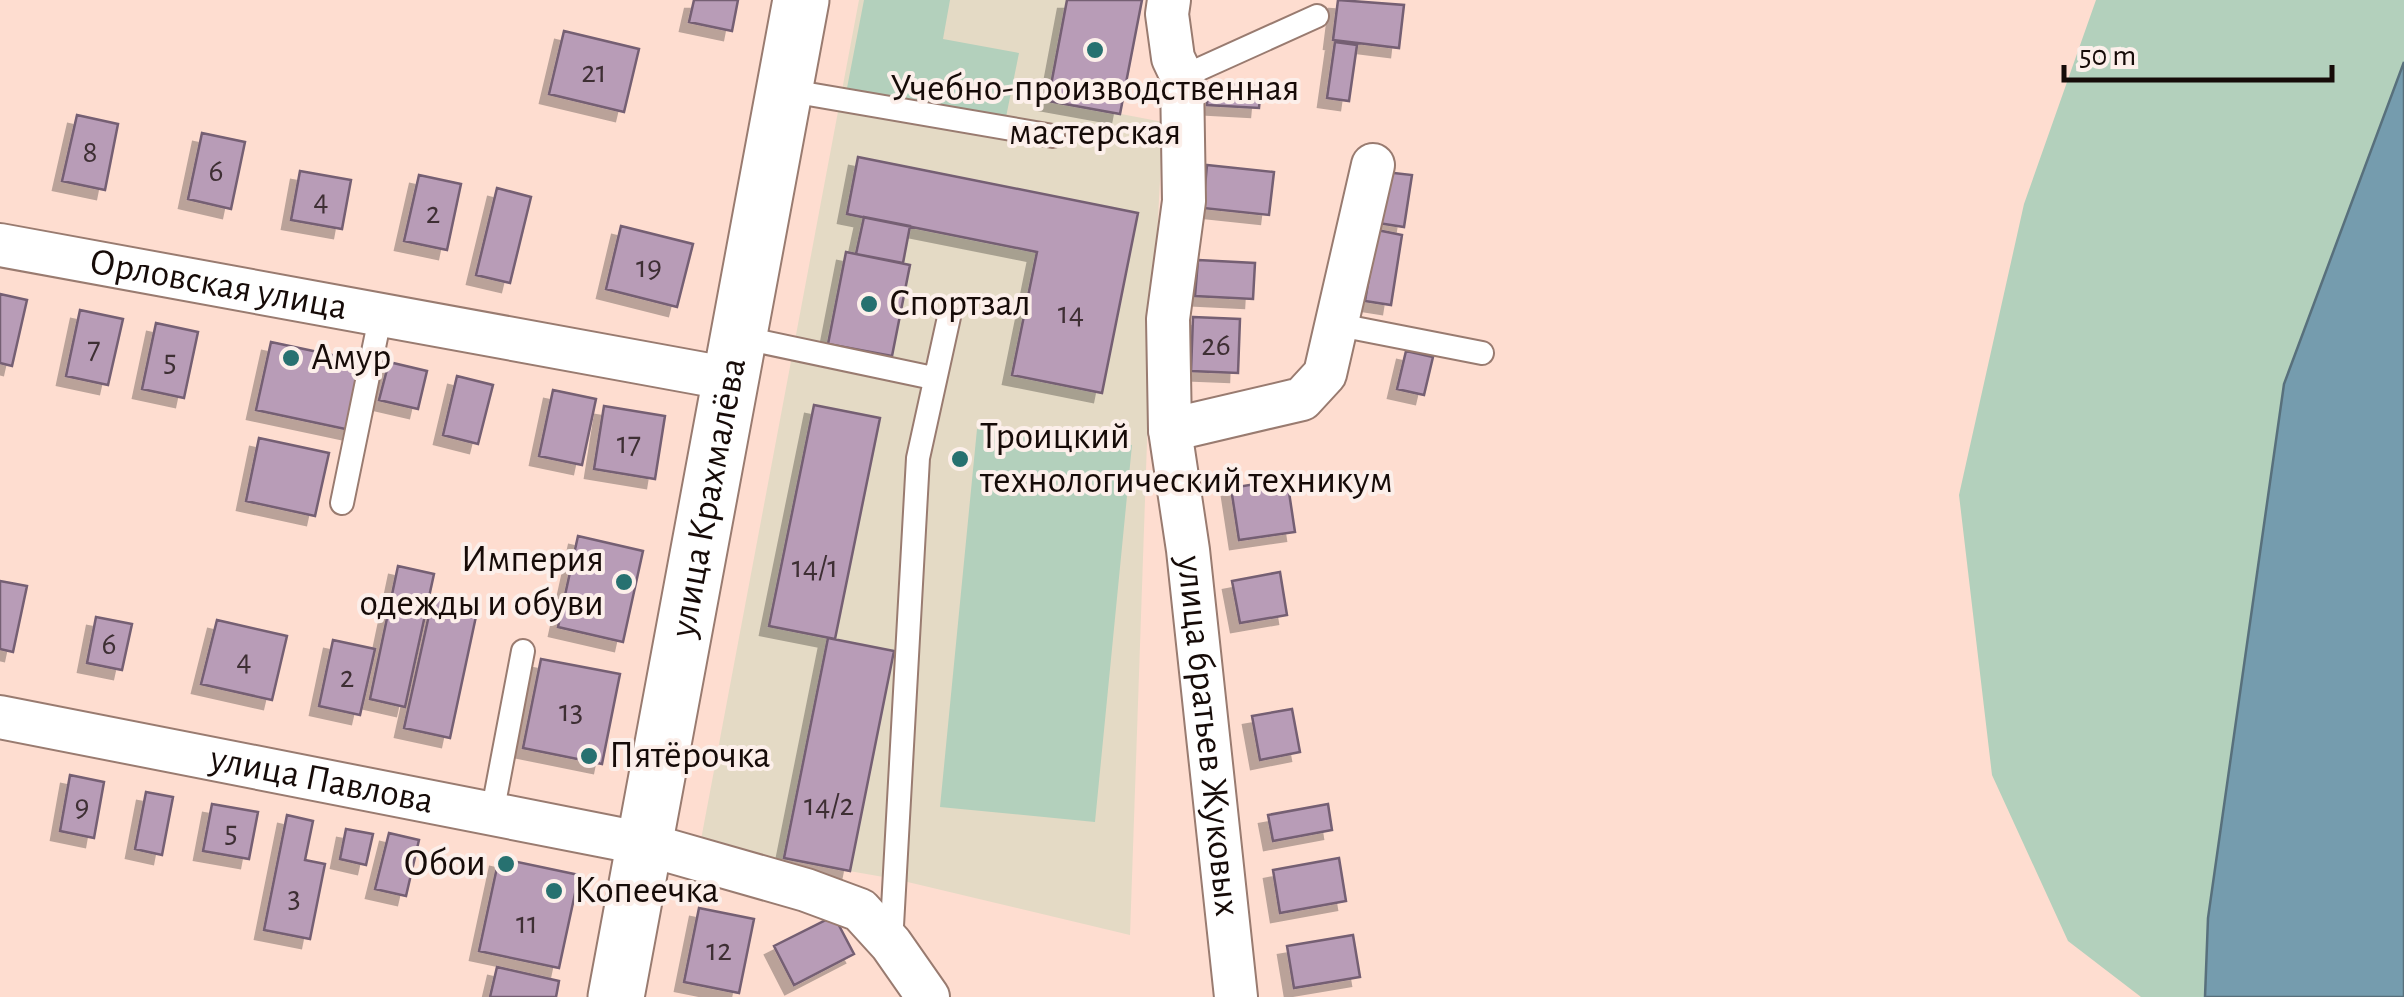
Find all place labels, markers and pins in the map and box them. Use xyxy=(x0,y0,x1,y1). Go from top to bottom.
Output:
marker: Учебно-производственная мастерская xyxy=(1084,39,1106,61)
place label: Учебно-производственная мастерская xyxy=(890,70,1300,152)
place label: Спортзал xyxy=(889,285,1031,323)
marker: Спортзал xyxy=(858,293,880,315)
place label: Амур xyxy=(311,339,391,377)
marker: Амур xyxy=(280,347,302,369)
place label: Троицкий технологический техникум xyxy=(979,418,1393,500)
marker: Троицкий технологический техникум xyxy=(949,448,971,470)
place label: Империя одежды и обуви xyxy=(359,541,604,623)
marker: Империя одежды и обуви xyxy=(613,571,635,593)
place label: Пятёрочка xyxy=(609,737,771,775)
marker: Пятёрочка xyxy=(578,745,600,767)
place label: Обои xyxy=(403,845,486,883)
marker: Обои xyxy=(495,853,517,875)
place label: Копеечка xyxy=(574,872,719,910)
marker: Копеечка xyxy=(543,880,565,902)

